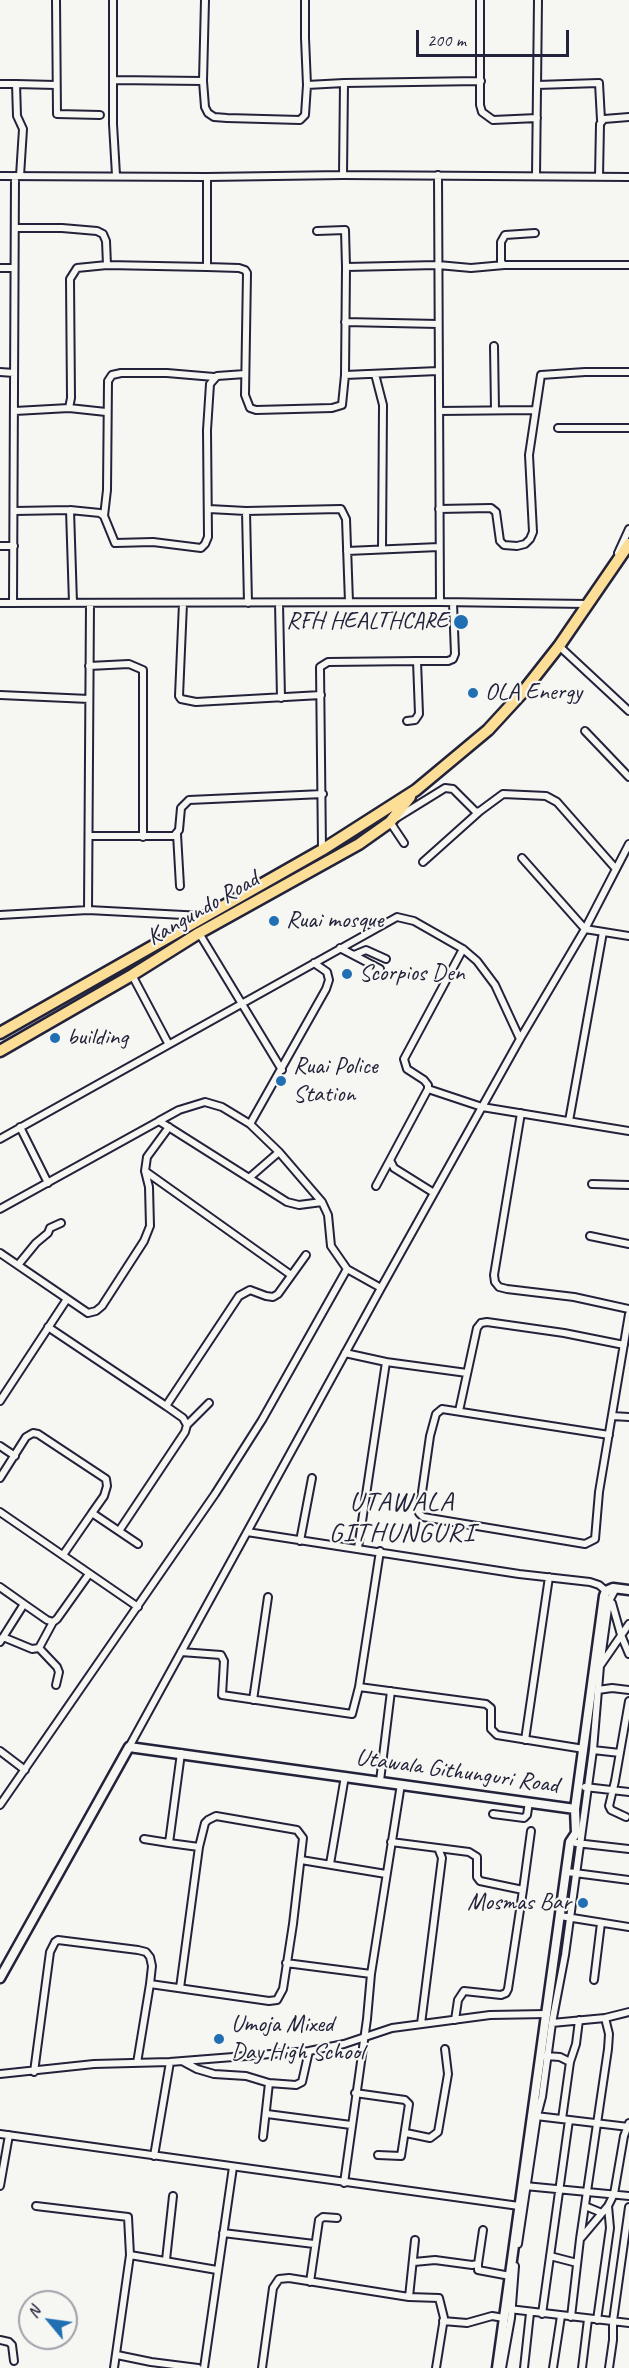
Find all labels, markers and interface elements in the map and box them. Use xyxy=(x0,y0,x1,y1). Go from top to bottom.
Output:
scale bar xyxy=(419,18,572,56)
text: 200 m xyxy=(427,29,466,51)
place label: RFH HEALTHCARE xyxy=(286,608,448,636)
marker: RFH HEALTHCARE xyxy=(452,613,470,631)
place label: OLA Energy xyxy=(485,679,582,707)
marker: OLA Energy xyxy=(466,686,480,700)
street label: Kangundo Road xyxy=(142,865,264,953)
place label: Ruai mosque xyxy=(286,907,383,935)
marker: Ruai mosque xyxy=(267,914,281,928)
place label: Scorpios Den xyxy=(359,960,465,988)
marker: Scorpios Den xyxy=(340,967,354,981)
place label: building xyxy=(67,1024,128,1052)
marker: building xyxy=(48,1031,62,1045)
place label: Ruai Police Station xyxy=(293,1053,378,1109)
marker: Ruai Police Station xyxy=(274,1074,288,1088)
district label: UTAWALA GITHUNGURI xyxy=(329,1487,475,1550)
street label: Utawala Githunguri Road xyxy=(354,1744,560,1800)
place label: Mosmas Bar xyxy=(467,1889,571,1917)
marker: Mosmas Bar xyxy=(576,1896,590,1910)
place label: Umoja Mixed Day High School xyxy=(231,2011,364,2067)
marker: Umoja Mixed Day High School xyxy=(212,2032,226,2046)
north arrow xyxy=(18,2290,78,2350)
text: N xyxy=(23,2303,45,2321)

